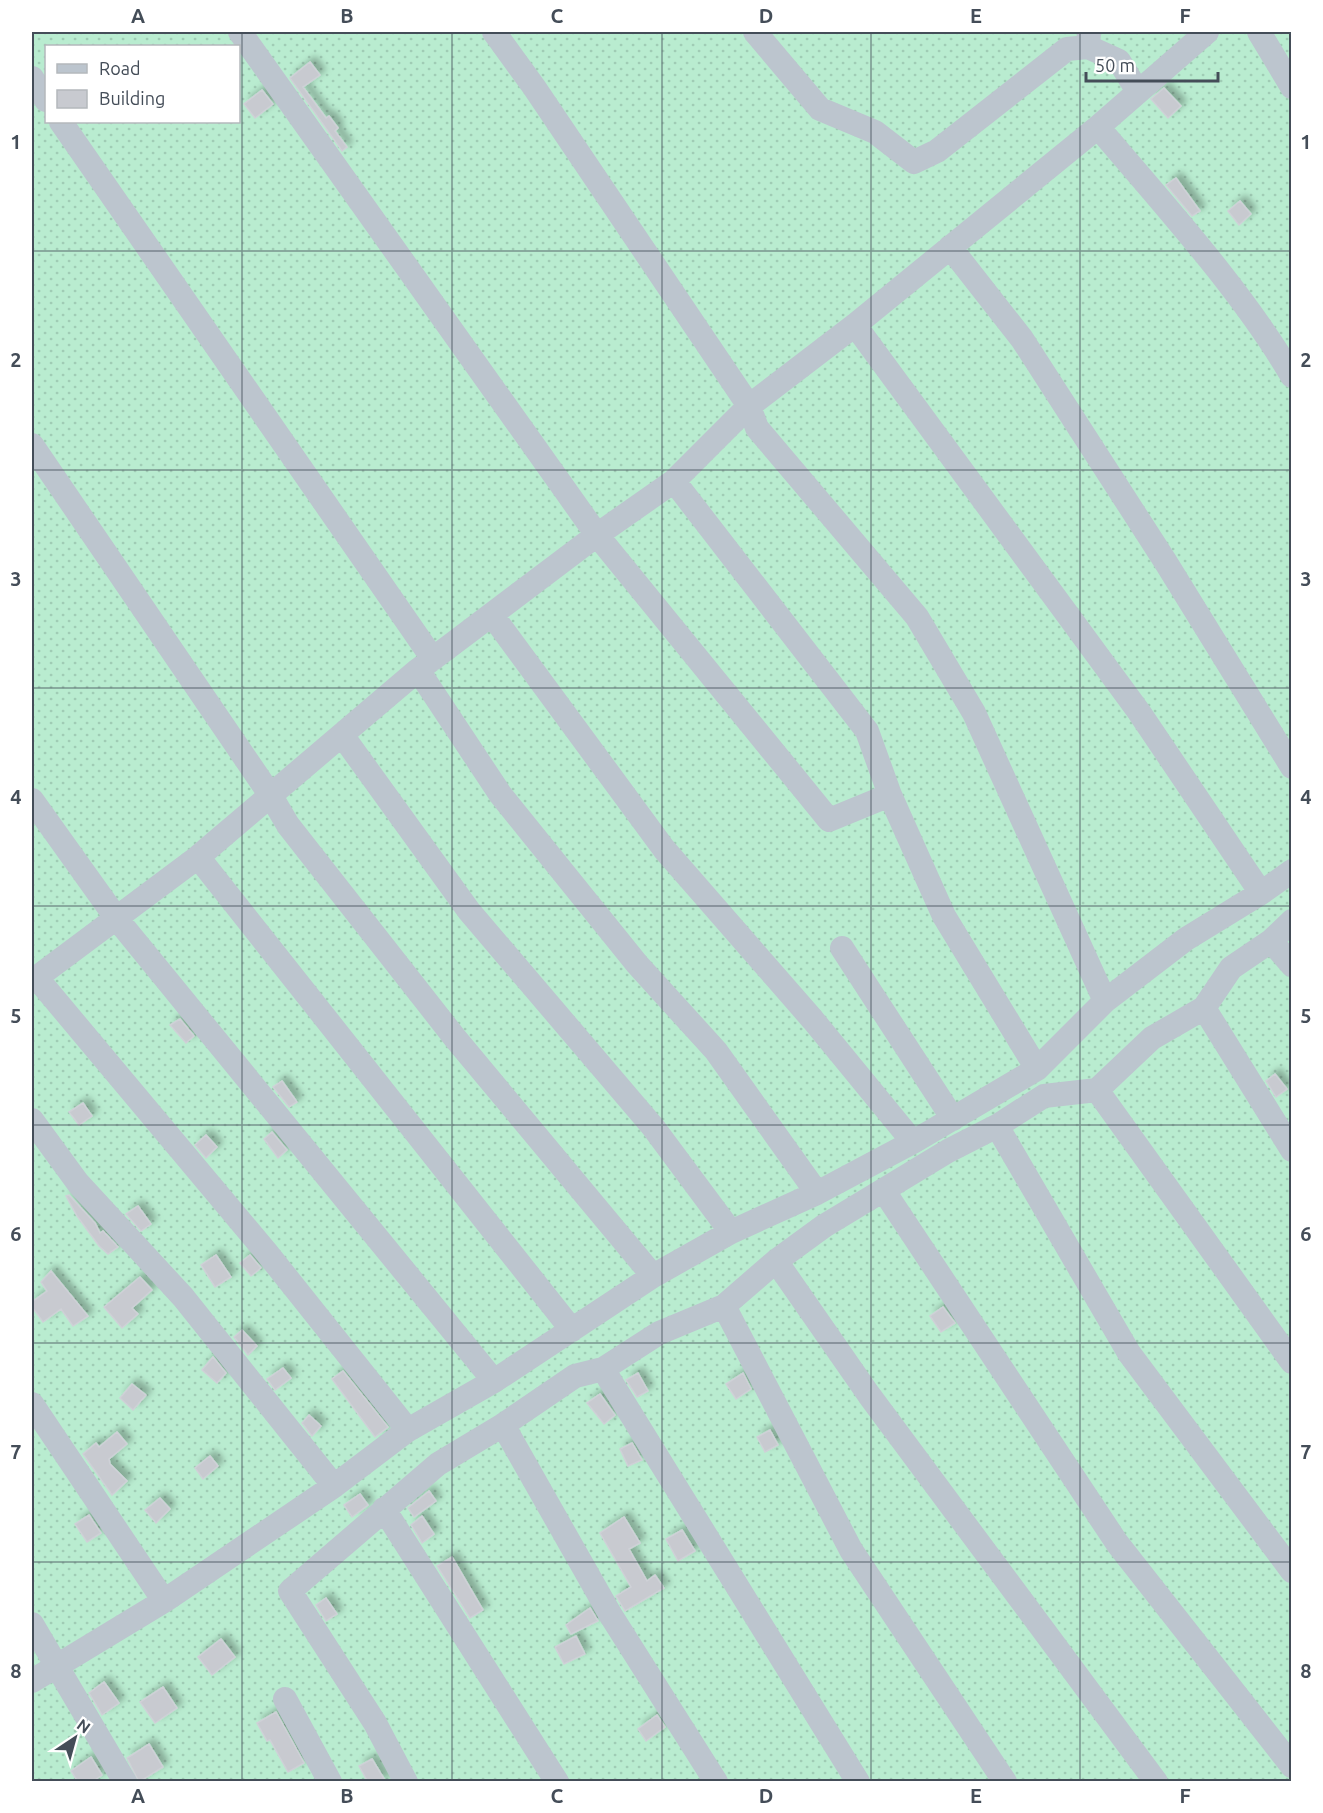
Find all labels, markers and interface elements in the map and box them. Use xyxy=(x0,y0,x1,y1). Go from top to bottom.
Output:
text: A xyxy=(131,4,145,27)
text: B xyxy=(340,4,354,27)
text: C xyxy=(551,4,564,27)
text: D xyxy=(759,4,773,27)
text: E xyxy=(970,4,982,27)
text: F xyxy=(1179,4,1191,27)
legend xyxy=(45,45,240,123)
scale bar xyxy=(1086,45,1218,83)
text: 50 m xyxy=(1095,55,1135,75)
text: Road xyxy=(99,58,141,78)
text: Building xyxy=(99,88,165,108)
text: 1 xyxy=(10,130,22,153)
text: 1 xyxy=(1300,130,1312,153)
text: 2 xyxy=(10,348,22,371)
text: 2 xyxy=(1300,348,1312,371)
text: 3 xyxy=(10,567,22,590)
text: 3 xyxy=(1300,567,1312,590)
text: 4 xyxy=(10,785,22,808)
text: 4 xyxy=(1300,785,1312,808)
text: 5 xyxy=(10,1004,22,1027)
text: 5 xyxy=(1300,1004,1312,1027)
text: 6 xyxy=(10,1222,22,1245)
text: 6 xyxy=(1300,1222,1312,1245)
text: 7 xyxy=(10,1440,22,1463)
text: 7 xyxy=(1300,1440,1312,1463)
text: 8 xyxy=(10,1659,22,1682)
text: 8 xyxy=(1300,1659,1312,1682)
north arrow xyxy=(45,1708,105,1768)
text: N xyxy=(74,1715,94,1737)
text: A xyxy=(131,1784,145,1807)
text: B xyxy=(340,1784,354,1807)
text: C xyxy=(551,1784,564,1807)
text: D xyxy=(759,1784,773,1807)
text: E xyxy=(970,1784,982,1807)
text: F xyxy=(1179,1784,1191,1807)

